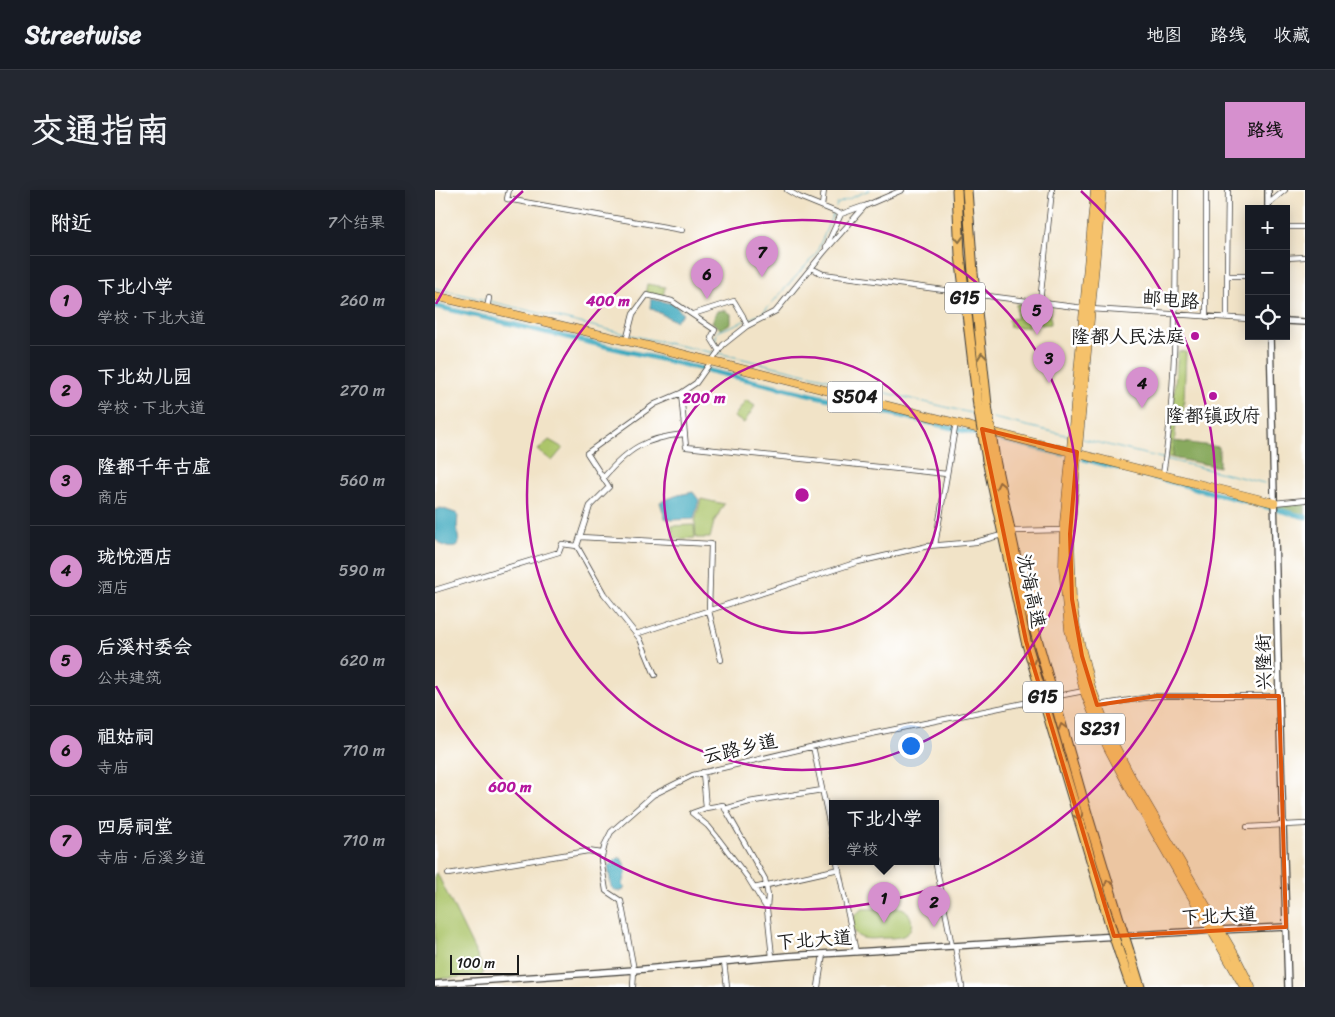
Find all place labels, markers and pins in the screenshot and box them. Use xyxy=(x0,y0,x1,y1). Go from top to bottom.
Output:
pin: 7 xyxy=(746,236,778,277)
pin: 6 xyxy=(691,258,723,299)
pin: 5 xyxy=(1021,294,1053,335)
place label: 隆都人民法庭 xyxy=(1071,320,1185,353)
marker: 隆都人民法庭 xyxy=(1189,330,1201,342)
pin: 3 xyxy=(1033,342,1065,383)
pin: 4 xyxy=(1126,367,1158,408)
marker: 隆都镇政府 xyxy=(1207,390,1219,402)
place label: 隆都镇政府 xyxy=(1165,399,1261,432)
centre of rings xyxy=(793,486,811,504)
pin: 1 xyxy=(868,882,900,923)
pin: 2 xyxy=(918,886,950,927)

